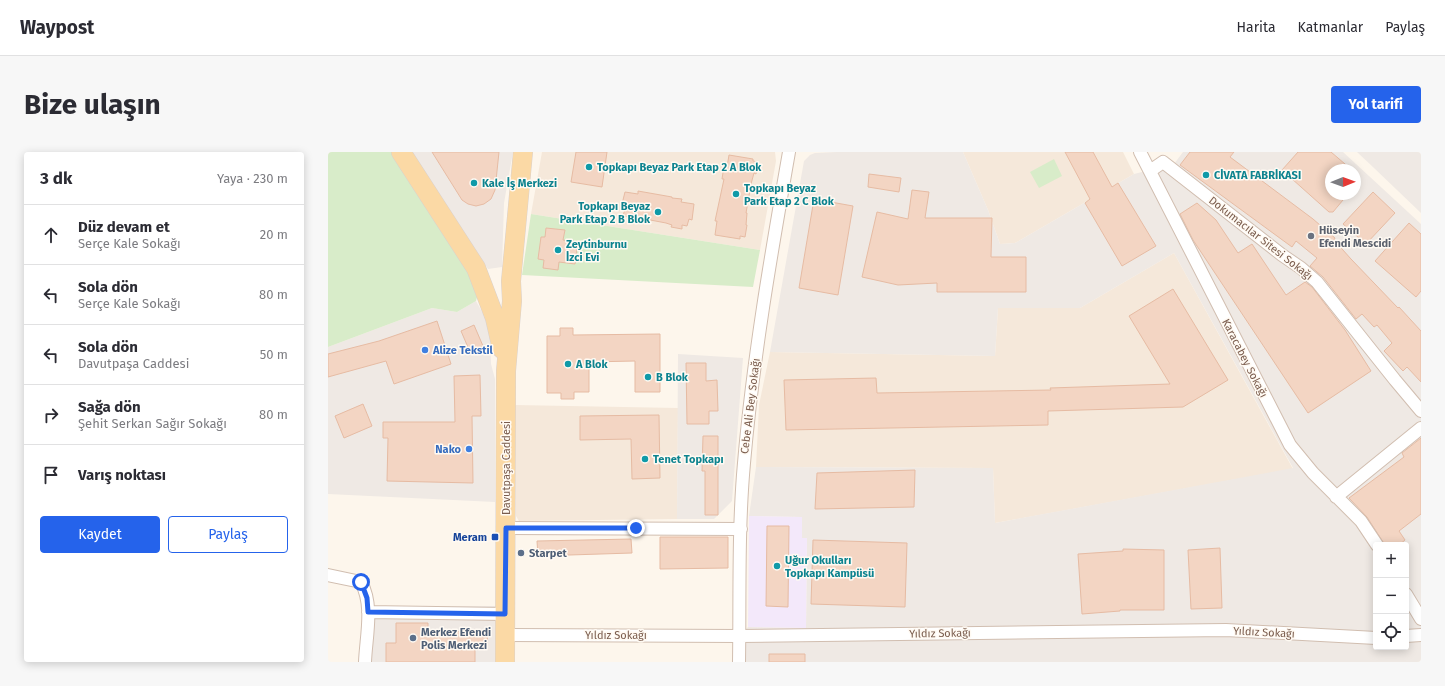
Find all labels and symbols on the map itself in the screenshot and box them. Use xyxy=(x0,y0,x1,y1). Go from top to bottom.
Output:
place label: Topkapı Beyaz Park Etap 2 A Blok xyxy=(597,161,762,174)
marker: Topkapı Beyaz Park Etap 2 A Blok xyxy=(584,162,594,172)
north arrow xyxy=(1325,164,1361,200)
place label: CİVATA FABRİKASI xyxy=(1214,169,1301,182)
marker: CİVATA FABRİKASI xyxy=(1201,170,1211,180)
place label: Kale İş Merkezi xyxy=(482,177,557,190)
marker: Kale İş Merkezi xyxy=(469,178,479,188)
place label: Topkapı Beyaz Park Etap 2 C Blok xyxy=(744,182,835,208)
marker: Topkapı Beyaz Park Etap 2 C Blok xyxy=(731,189,741,199)
street label: Dokumacılar Sitesi Sokağı xyxy=(1206,194,1315,283)
place label: Topkapı Beyaz Park Etap 2 B Blok xyxy=(560,200,651,226)
marker: Topkapı Beyaz Park Etap 2 B Blok xyxy=(653,207,663,217)
place label: Hüseyin Efendi Mescidi xyxy=(1319,224,1391,250)
marker: Hüseyin Efendi Mescidi xyxy=(1306,231,1316,241)
place label: Zeytinburnu İzci Evi xyxy=(566,238,627,264)
marker: Zeytinburnu İzci Evi xyxy=(553,245,563,255)
street label: Karacabey Sokağı xyxy=(1219,317,1270,400)
place label: Alize Tekstil xyxy=(432,344,494,357)
marker: Alize Tekstil xyxy=(420,345,430,355)
street label: Cebe Ali Bey Sokağı xyxy=(738,357,763,455)
place label: A Blok xyxy=(575,358,609,371)
marker: A Blok xyxy=(563,359,573,369)
place label: B Blok xyxy=(656,371,689,384)
marker: B Blok xyxy=(643,372,653,382)
street label: Davutpaşa Caddesi xyxy=(500,421,513,515)
place label: Nako xyxy=(435,443,462,456)
marker: Nako xyxy=(464,444,474,454)
place label: Tenet Topkapı xyxy=(653,453,724,466)
marker: Tenet Topkapı xyxy=(640,454,650,464)
route end xyxy=(627,519,645,537)
place label: Meram xyxy=(453,531,487,544)
marker: Meram xyxy=(490,532,500,542)
place label: Starpet xyxy=(529,547,567,560)
marker: Starpet xyxy=(516,548,526,558)
place label: Uğur Okulları Topkapı Kampüsü xyxy=(785,554,874,580)
marker: Uğur Okulları Topkapı Kampüsü xyxy=(772,561,782,571)
route start xyxy=(352,573,370,591)
street label: Yıldız Sokağı xyxy=(1233,624,1295,641)
place label: Merkez Efendi Polis Merkezi xyxy=(421,626,491,652)
street label: Yıldız Sokağı xyxy=(909,626,971,641)
street label: Yıldız Sokağı xyxy=(585,629,647,642)
marker: Merkez Efendi Polis Merkezi xyxy=(408,633,418,643)

